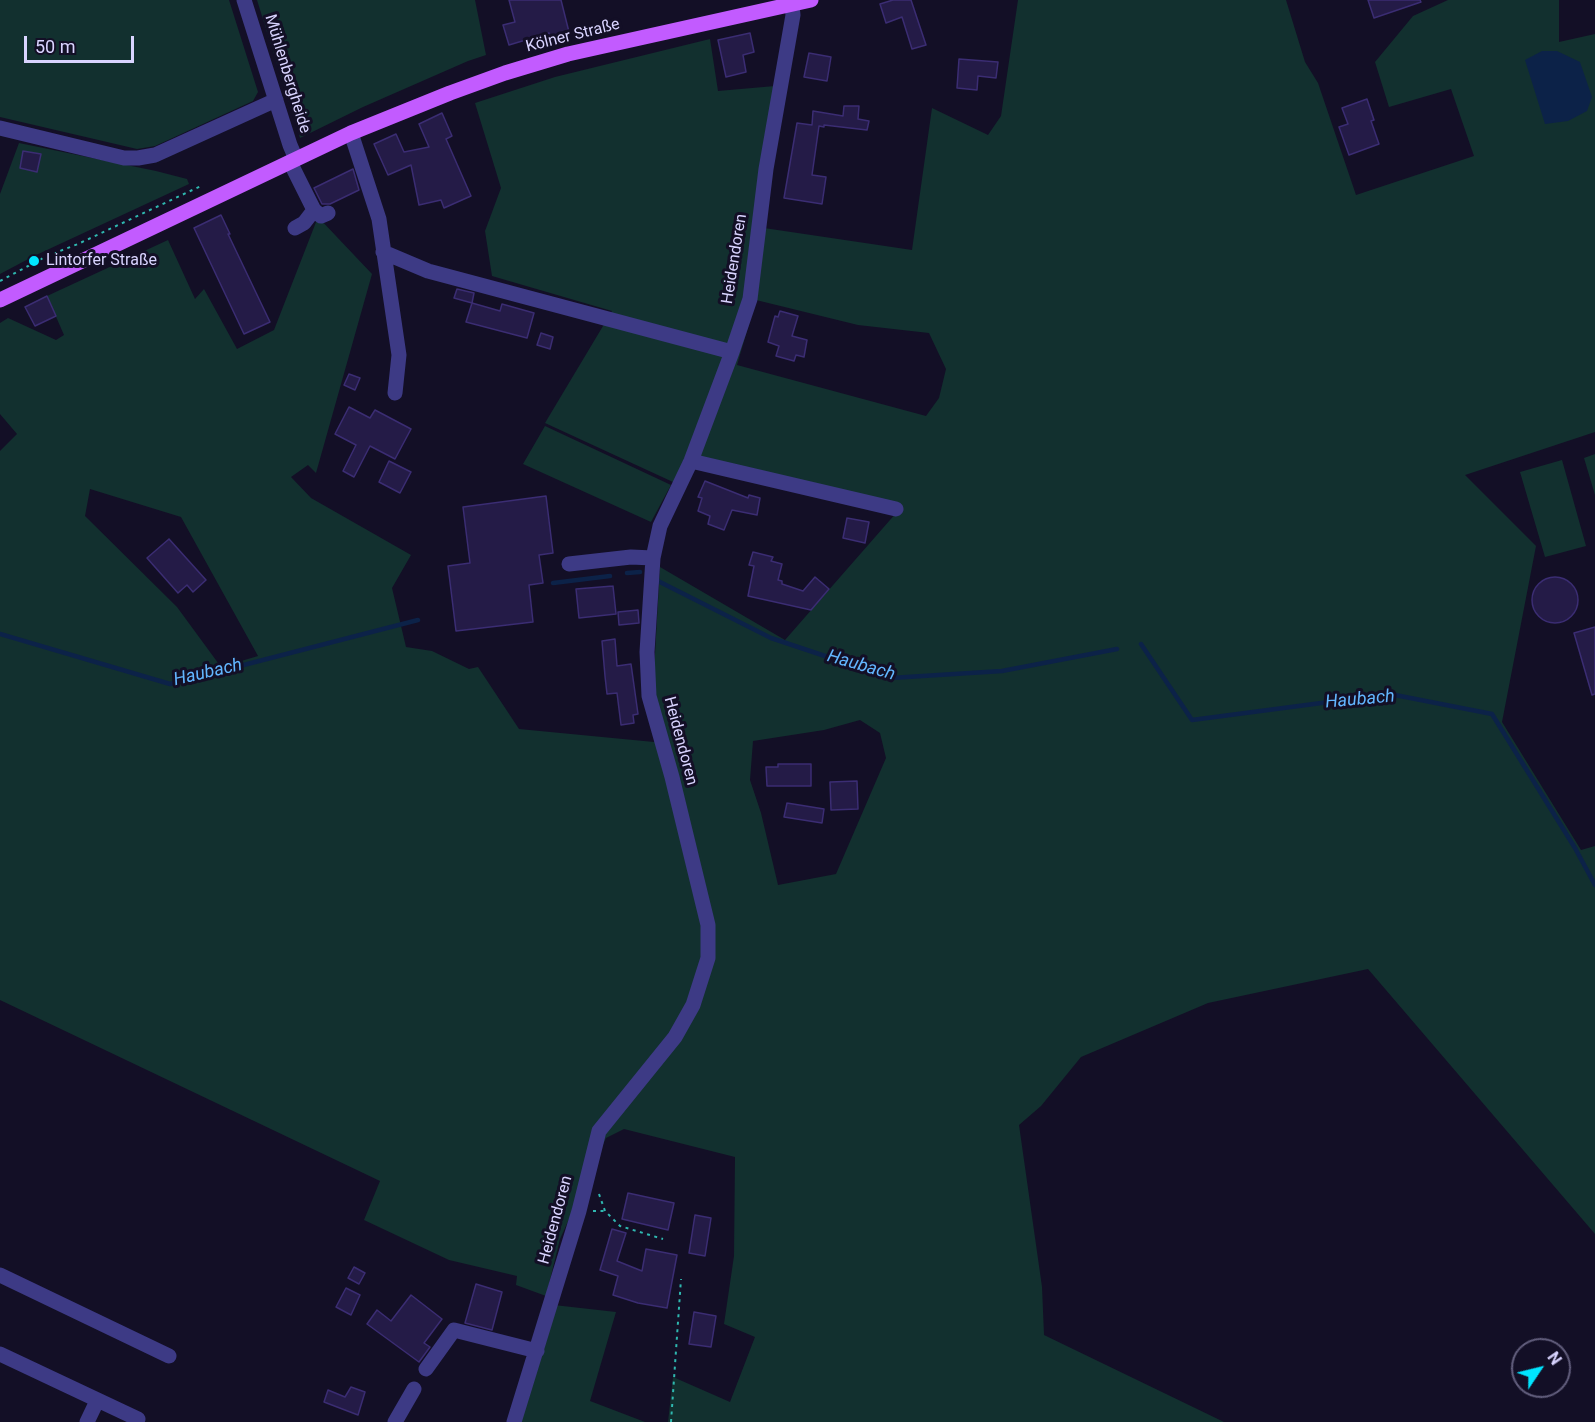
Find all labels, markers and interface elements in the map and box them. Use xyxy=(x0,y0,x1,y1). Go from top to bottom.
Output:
street label: Mühlenbergheide xyxy=(260,12,314,136)
street label: Kölner Straße xyxy=(524,15,622,57)
scale bar xyxy=(27,24,136,62)
text: 50 m xyxy=(35,36,75,57)
street label: Heidendoren xyxy=(718,213,752,305)
place label: Lintorfer Straße xyxy=(46,251,157,271)
marker: Lintorfer Straße xyxy=(27,254,41,268)
water label: Haubach xyxy=(825,646,897,686)
water label: Haubach xyxy=(172,655,244,691)
water label: Haubach xyxy=(1324,686,1396,714)
street label: Heidendoren xyxy=(659,695,701,787)
street label: Heidendoren xyxy=(535,1174,577,1266)
north arrow xyxy=(1511,1338,1571,1398)
text: N xyxy=(1543,1348,1566,1369)

